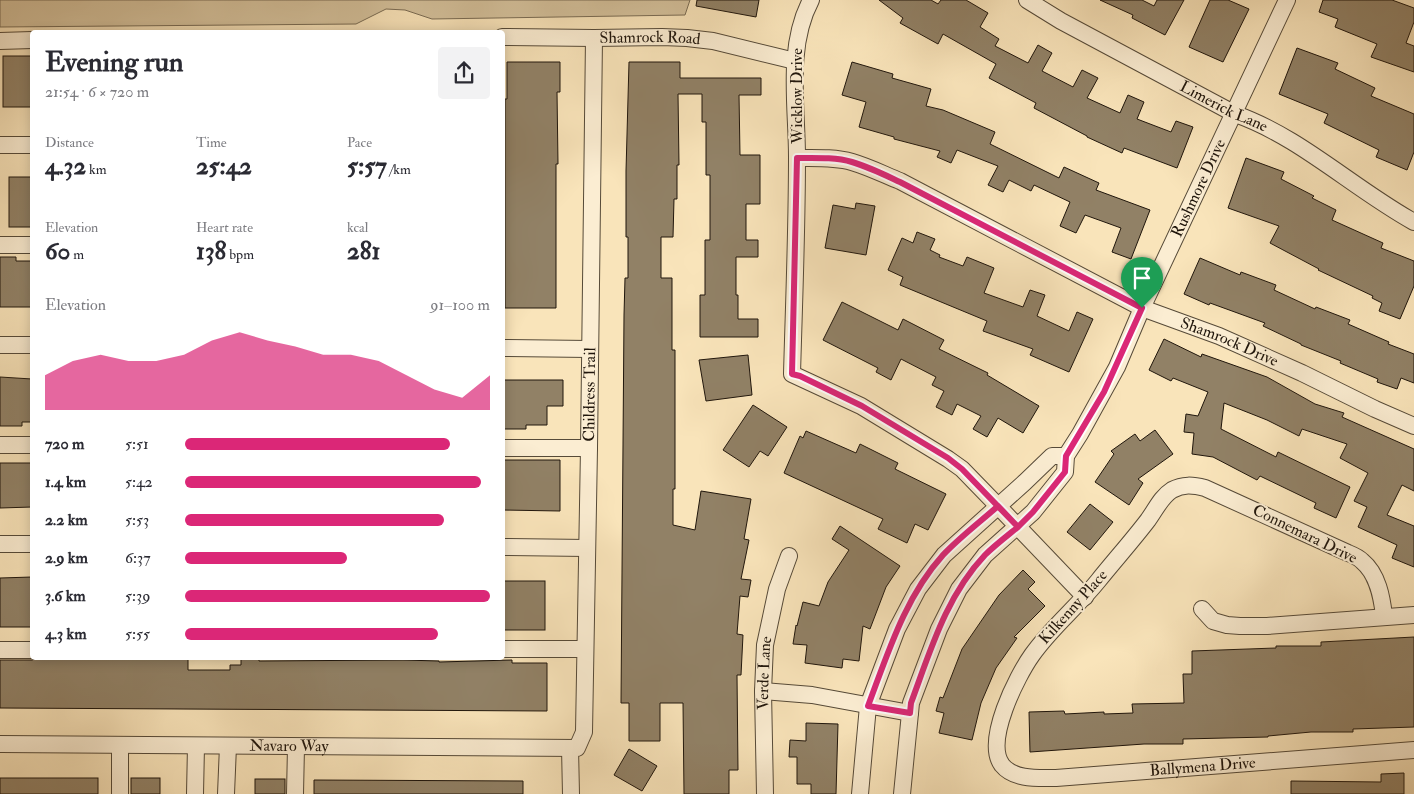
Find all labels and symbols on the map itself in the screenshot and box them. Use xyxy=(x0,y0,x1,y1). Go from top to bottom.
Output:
street label: Shamrock Road xyxy=(599,27,702,49)
street label: Wicklow Drive xyxy=(787,48,807,145)
street label: Limerick Lane xyxy=(1176,76,1271,137)
street label: Rushmore Drive xyxy=(1167,136,1230,240)
pin xyxy=(1121,257,1163,308)
street label: Shamrock Drive xyxy=(1178,313,1282,371)
street label: Childress Trail xyxy=(579,347,600,442)
street label: Connemara Drive xyxy=(1249,500,1361,568)
street label: Kilkenny Place xyxy=(1034,565,1112,648)
street label: Verde Lane xyxy=(753,634,777,710)
street label: Navaro Way xyxy=(249,736,330,756)
street label: Ballymena Drive xyxy=(1149,752,1257,781)

